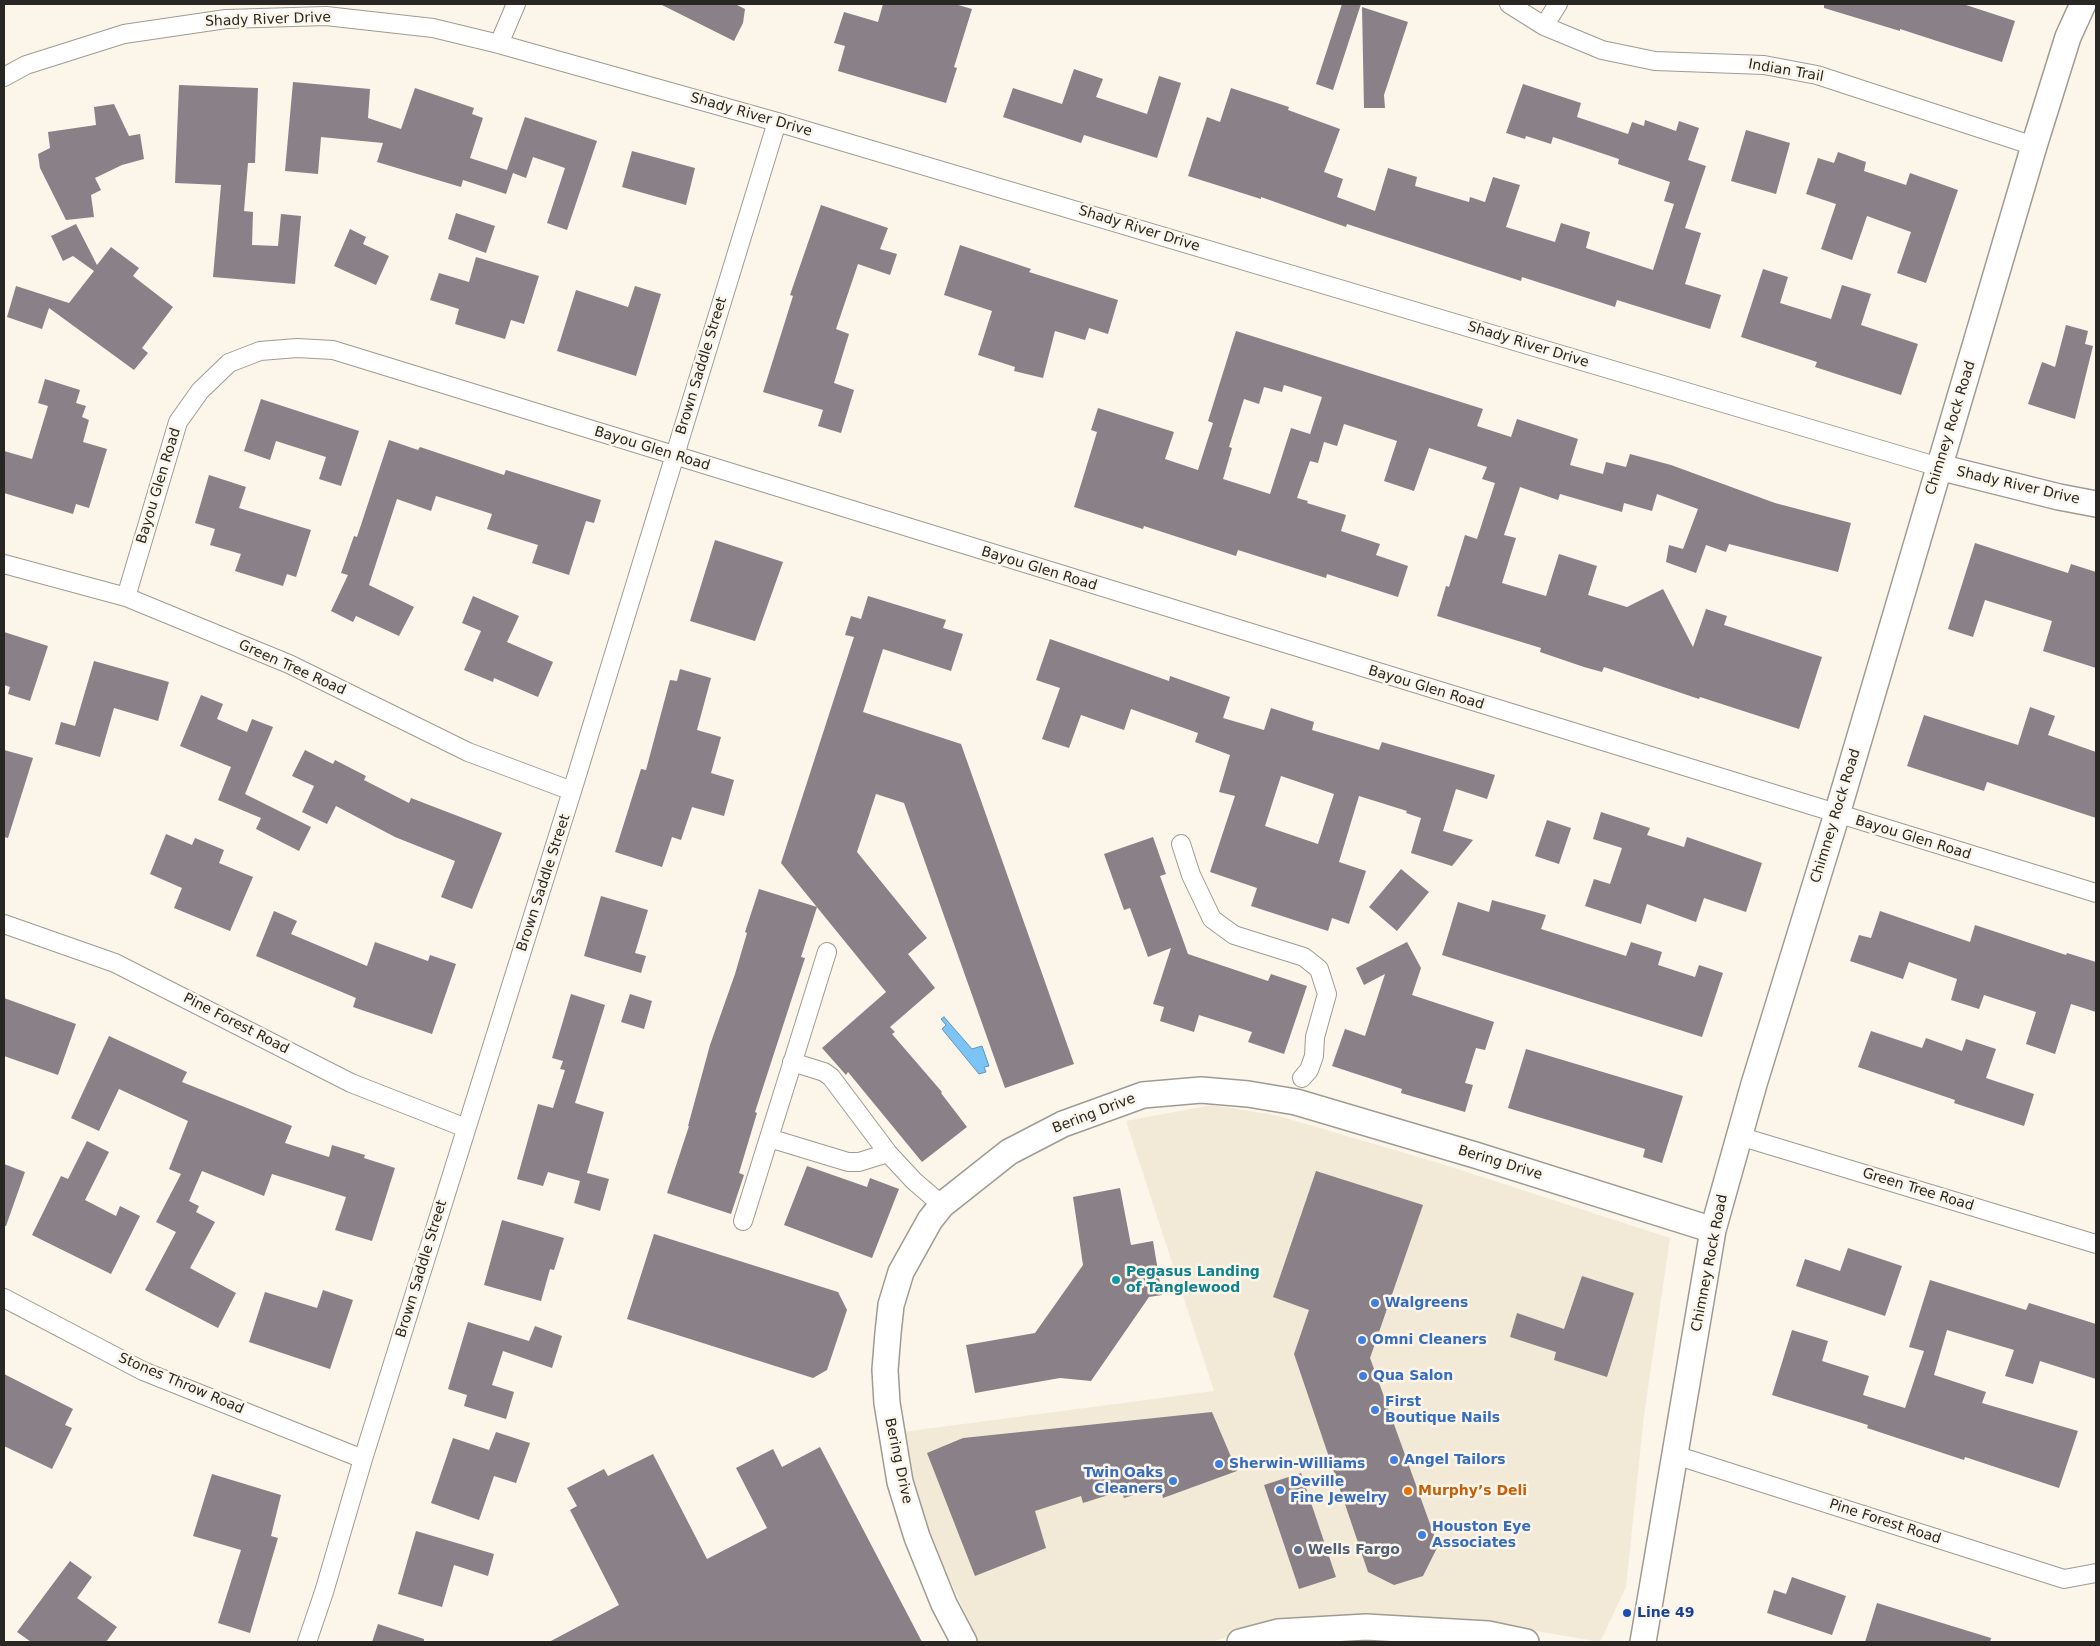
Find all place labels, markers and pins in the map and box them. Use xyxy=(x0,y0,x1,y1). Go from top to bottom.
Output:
place label: Pegasus Landing of Tanglewood xyxy=(1126,1264,1260,1296)
marker: Pegasus Landing of Tanglewood xyxy=(1110,1274,1122,1286)
place label: Walgreens xyxy=(1385,1295,1468,1311)
marker: Walgreens xyxy=(1369,1297,1381,1309)
place label: Omni Cleaners xyxy=(1372,1332,1487,1348)
marker: Omni Cleaners xyxy=(1356,1334,1368,1346)
place label: Qua Salon xyxy=(1373,1368,1453,1384)
marker: Qua Salon xyxy=(1357,1370,1369,1382)
place label: First Boutique Nails xyxy=(1385,1394,1500,1426)
marker: First Boutique Nails xyxy=(1369,1404,1381,1416)
place label: Angel Tailors xyxy=(1404,1452,1506,1468)
marker: Angel Tailors xyxy=(1388,1454,1400,1466)
place label: Sherwin-Williams xyxy=(1229,1456,1365,1472)
marker: Sherwin-Williams xyxy=(1213,1458,1225,1470)
place label: Twin Oaks Cleaners xyxy=(1083,1465,1163,1498)
place label: Deville Fine Jewelry xyxy=(1290,1474,1387,1506)
marker: Twin Oaks Cleaners xyxy=(1167,1475,1179,1487)
place label: Murphy’s Deli xyxy=(1418,1483,1527,1499)
marker: Deville Fine Jewelry xyxy=(1274,1484,1286,1496)
marker: Murphy’s Deli xyxy=(1402,1485,1414,1497)
place label: Houston Eye Associates xyxy=(1432,1519,1531,1551)
marker: Houston Eye Associates xyxy=(1416,1529,1428,1541)
place label: Wells Fargo xyxy=(1308,1542,1400,1558)
marker: Wells Fargo xyxy=(1292,1544,1304,1556)
place label: Line 49 xyxy=(1637,1605,1695,1621)
marker: Line 49 xyxy=(1621,1607,1633,1619)

